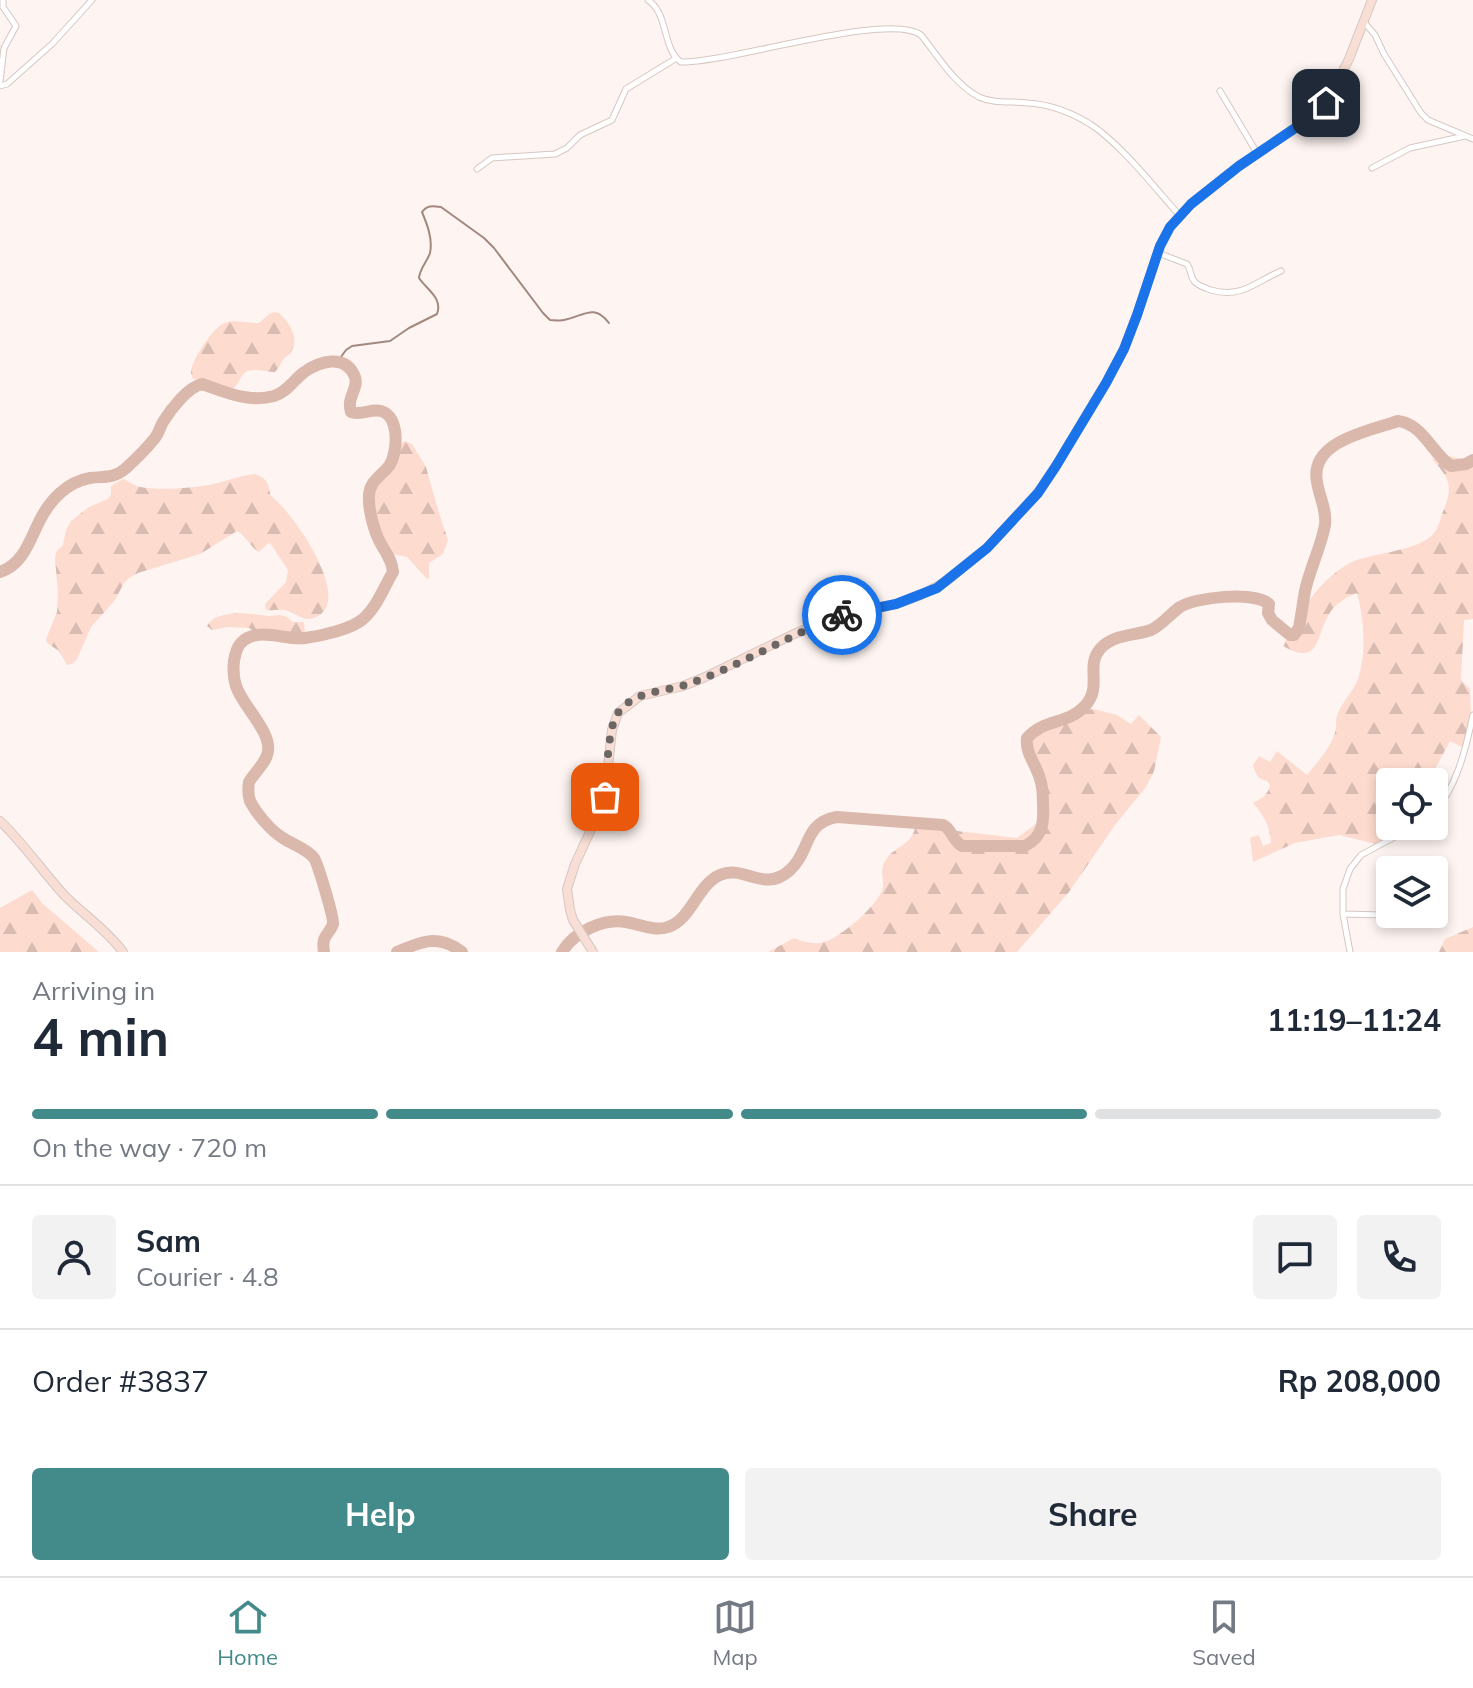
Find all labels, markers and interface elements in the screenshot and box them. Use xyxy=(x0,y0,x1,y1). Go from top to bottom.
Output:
pin xyxy=(1292,69,1360,137)
icon: home xyxy=(1304,81,1348,125)
courier xyxy=(802,575,882,655)
icon: bike xyxy=(820,593,864,637)
pin xyxy=(571,763,639,831)
map controls xyxy=(1376,768,1448,928)
button: locate xyxy=(1376,768,1448,840)
icon: bag xyxy=(583,775,627,819)
button: layers xyxy=(1376,856,1448,928)
text: Arriving in xyxy=(32,974,155,1007)
text: 11:19–11:24 xyxy=(1267,1001,1441,1039)
text: 4 min xyxy=(32,1004,169,1069)
text: On the way · 720 m xyxy=(32,1131,267,1164)
button: person xyxy=(32,1215,116,1299)
button: chat xyxy=(1253,1215,1337,1299)
button: phone xyxy=(1357,1215,1441,1299)
text: Sam xyxy=(136,1222,201,1260)
text: Courier · 4.8 xyxy=(136,1260,279,1293)
text: Order #3837 xyxy=(32,1362,209,1400)
text: Rp 208,000 xyxy=(1278,1362,1441,1400)
button: Help xyxy=(32,1468,729,1560)
button: Share xyxy=(745,1468,1441,1560)
tab: Home xyxy=(217,1595,278,1671)
tab: Map xyxy=(712,1595,758,1671)
tab: Saved xyxy=(1192,1595,1256,1671)

